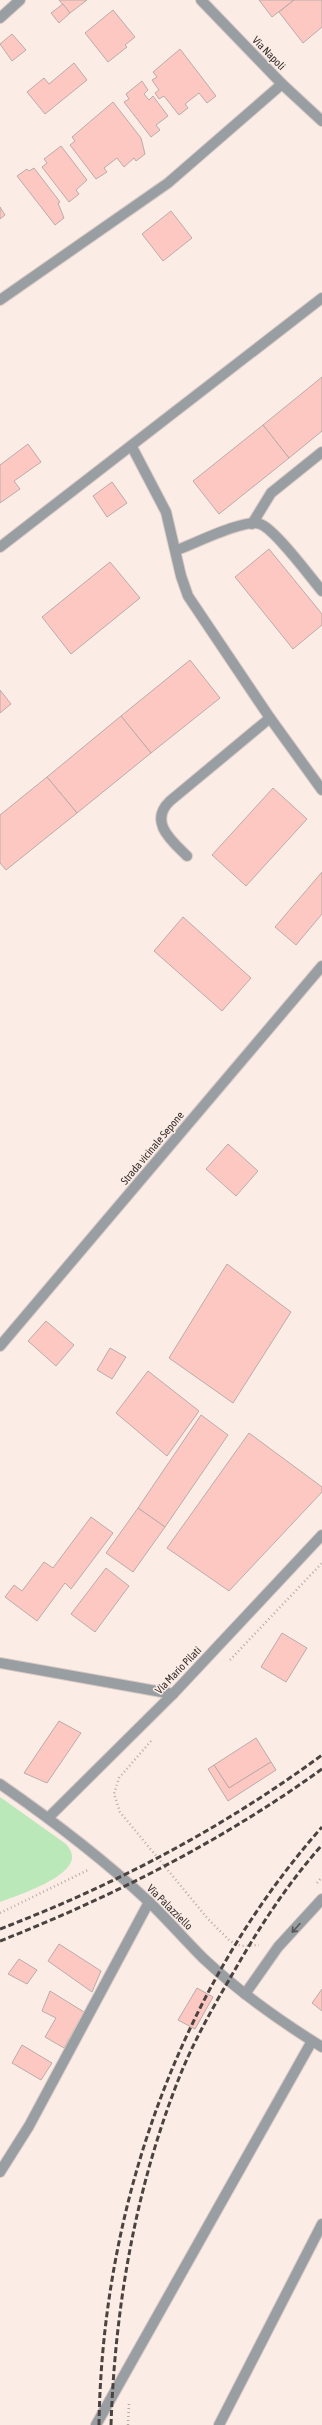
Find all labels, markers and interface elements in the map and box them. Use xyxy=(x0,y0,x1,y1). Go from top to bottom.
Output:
street label: Via Napoli xyxy=(250,34,288,72)
street label: Strada vicinale Sepone xyxy=(118,1109,186,1187)
street label: Via Mario Pilati xyxy=(153,1644,203,1696)
street label: Via Palazziello xyxy=(145,1882,195,1932)
one-way arrow xyxy=(291,1922,300,1933)

